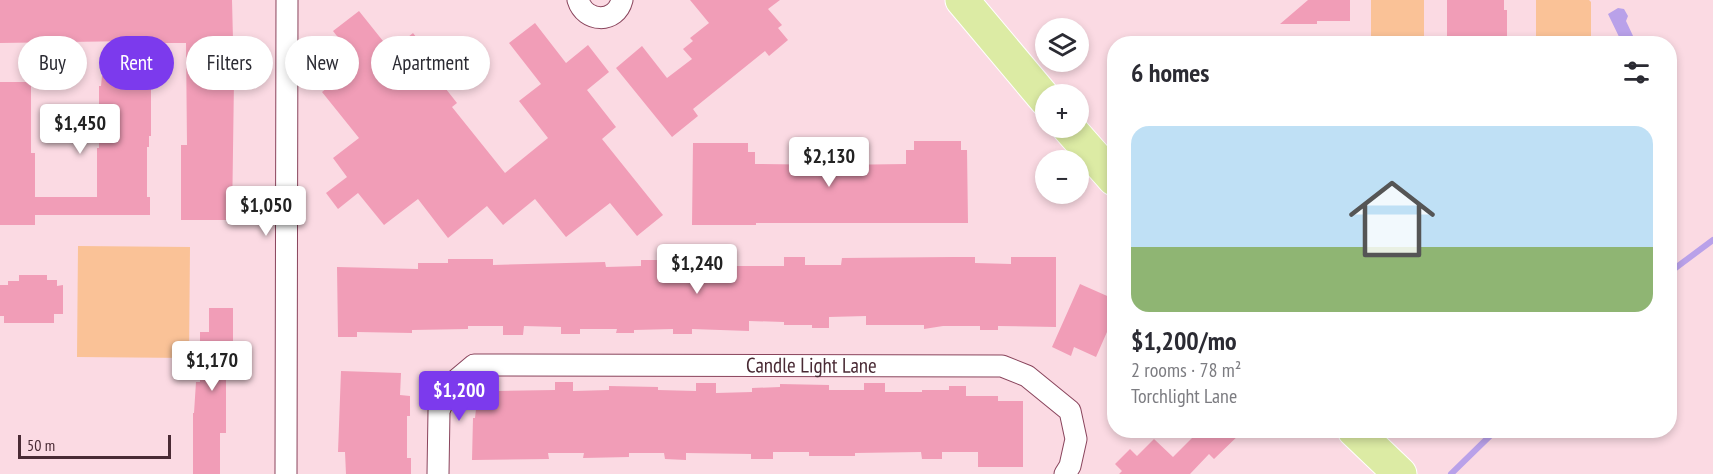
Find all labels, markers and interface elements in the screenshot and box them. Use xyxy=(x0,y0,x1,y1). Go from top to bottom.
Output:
map controls xyxy=(1035,18,1089,204)
button: layers xyxy=(1035,18,1089,72)
chip: Buy xyxy=(18,36,87,90)
chip: Rent xyxy=(99,36,174,90)
chip: Filters xyxy=(186,36,273,90)
chip: New xyxy=(285,36,359,90)
chip: Apartment xyxy=(371,36,490,90)
text: 6 homes xyxy=(1131,56,1209,89)
icon: filters xyxy=(1620,56,1653,89)
button: + xyxy=(1035,84,1089,138)
pin: $1,450 xyxy=(31,104,129,155)
text: $1,450 xyxy=(54,110,106,136)
pin: $2,130 xyxy=(780,137,878,188)
text: $2,130 xyxy=(803,143,855,169)
button: − xyxy=(1035,150,1089,204)
icon: home xyxy=(1338,165,1446,273)
pin: $1,050 xyxy=(217,186,315,237)
text: $1,050 xyxy=(240,192,292,218)
pin: $1,240 xyxy=(648,244,746,295)
text: $1,240 xyxy=(671,250,723,276)
text: $1,200/mo xyxy=(1131,324,1237,357)
pin: $1,170 xyxy=(163,341,261,392)
text: $1,170 xyxy=(186,347,238,373)
street label: Candle Light Lane xyxy=(746,352,877,379)
text: 2 rooms · 78 m² xyxy=(1131,357,1241,383)
pin: $1,200 xyxy=(410,371,508,422)
text: $1,200 xyxy=(433,377,485,403)
text: Torchlight Lane xyxy=(1131,383,1237,409)
scale bar xyxy=(18,432,171,460)
text: 50 m xyxy=(27,435,55,455)

